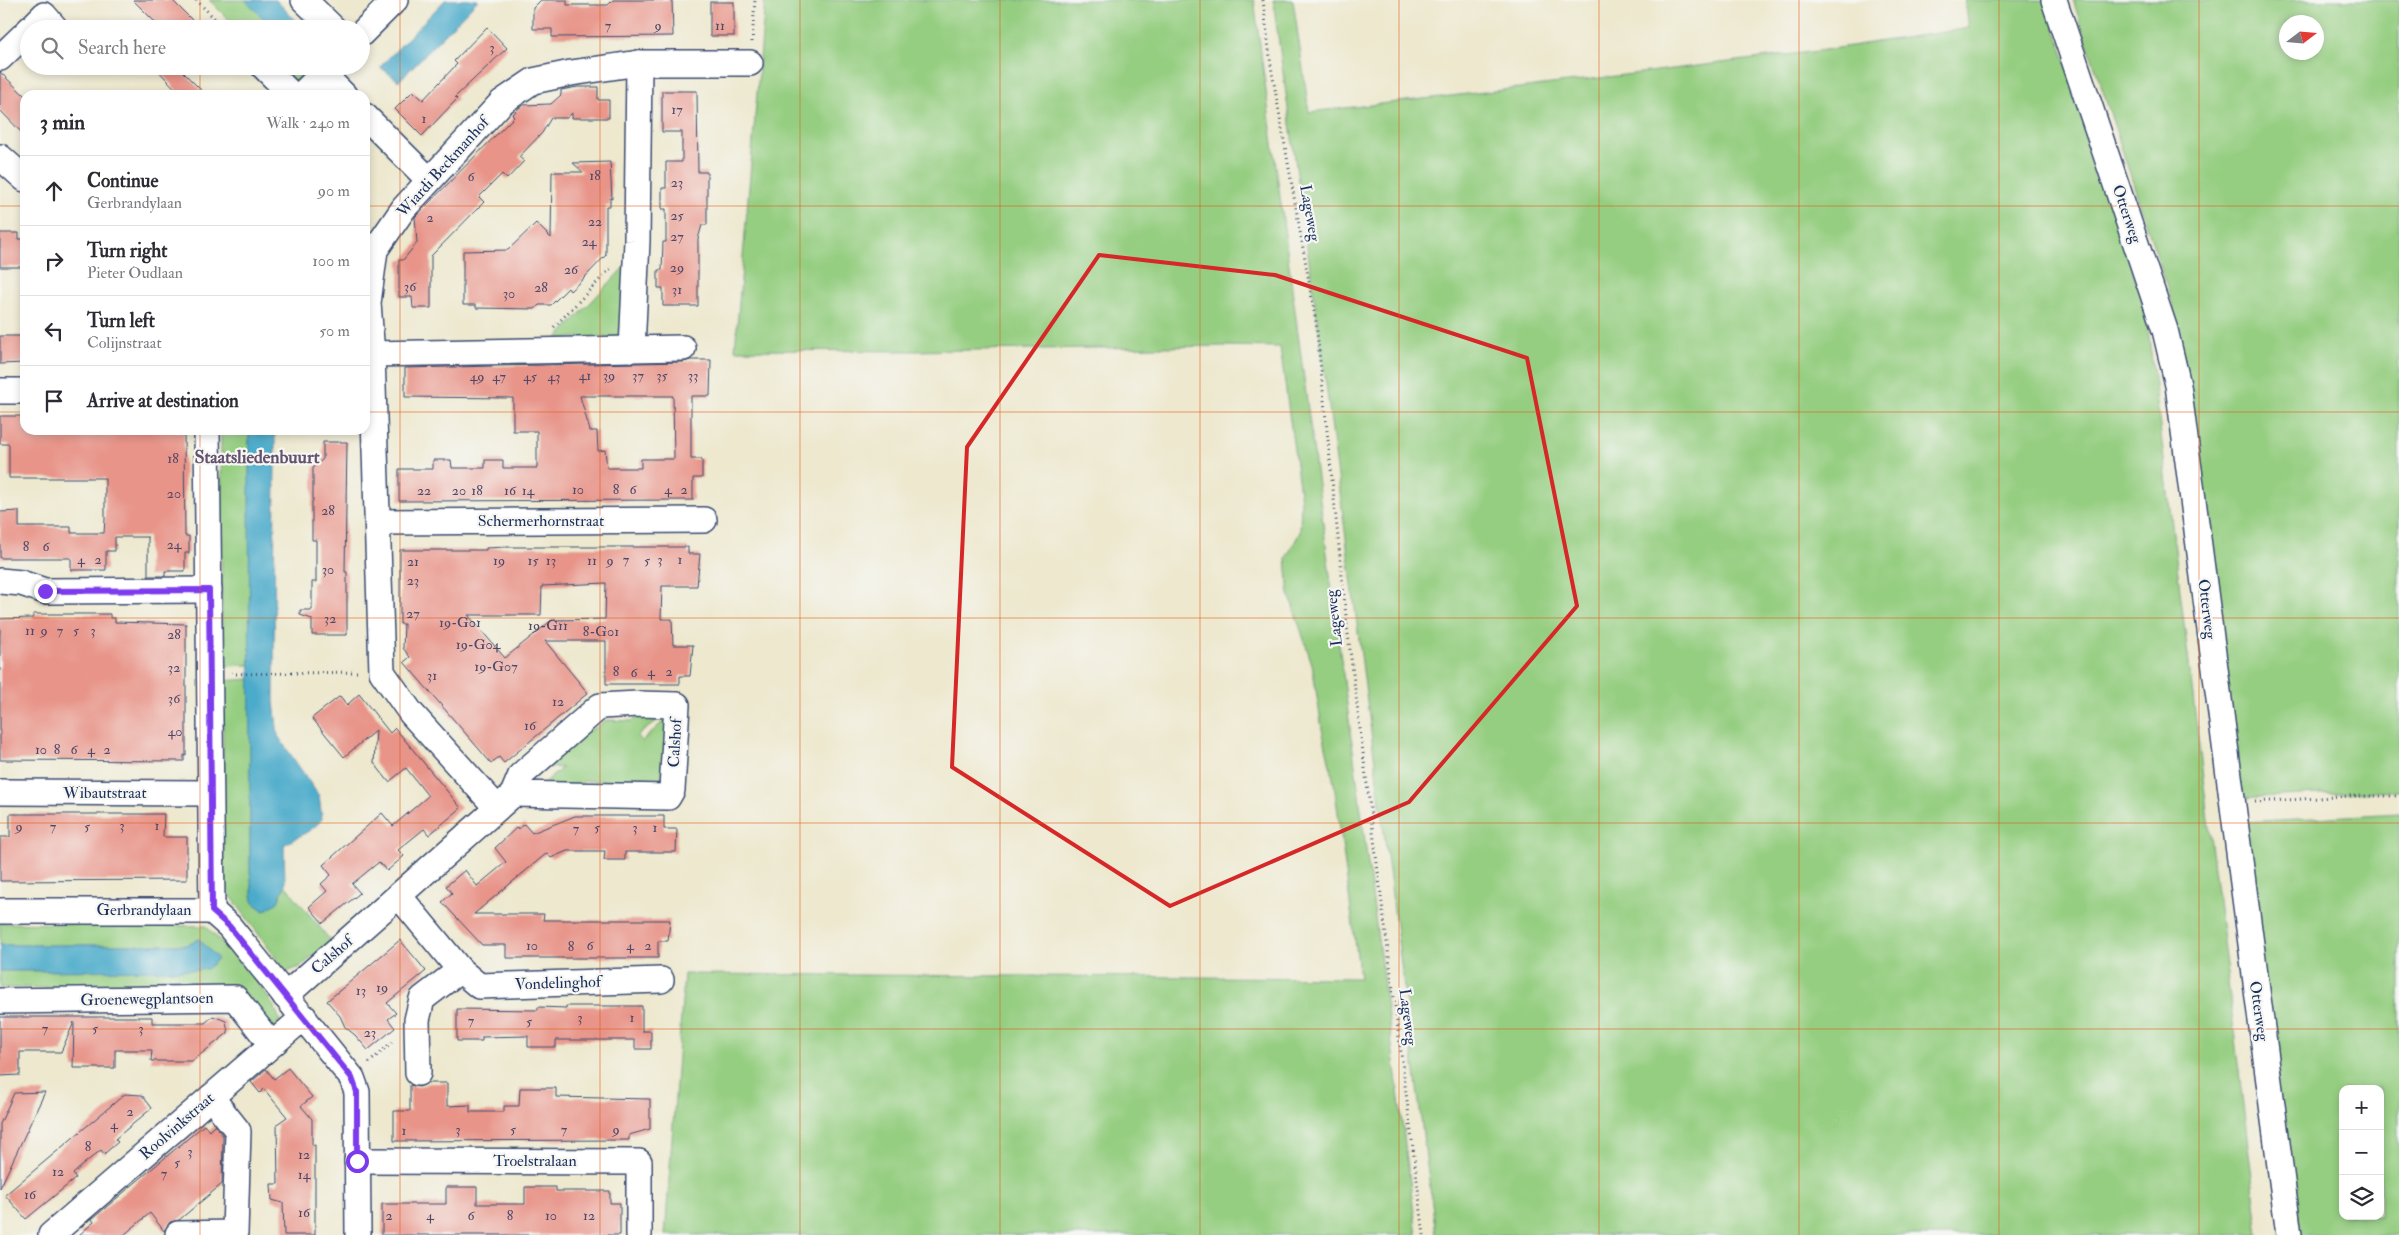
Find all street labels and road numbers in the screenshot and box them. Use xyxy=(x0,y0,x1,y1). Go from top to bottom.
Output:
street label: Wiardi Beckmanhof xyxy=(392,111,495,222)
street label: Otterweg xyxy=(2108,182,2147,247)
street label: Lageweg xyxy=(1295,183,1325,244)
street label: Schermerhornstraat xyxy=(478,511,604,531)
street label: Otterweg xyxy=(2193,578,2221,641)
street label: Lageweg xyxy=(1321,587,1347,647)
street label: Calshof xyxy=(664,715,686,768)
street label: Wibautstraat xyxy=(62,783,147,803)
street label: Gerbrandylaan xyxy=(97,900,191,920)
street label: Calshof xyxy=(307,930,359,979)
street label: Vondelinghof xyxy=(515,971,604,994)
street label: Otterweg xyxy=(2245,980,2273,1043)
street label: Lageweg xyxy=(1395,987,1422,1048)
street label: Groenewegplantsoen xyxy=(80,988,214,1011)
street label: Roolvinkstraat xyxy=(136,1088,218,1164)
street label: Troelstralaan xyxy=(493,1151,577,1171)

